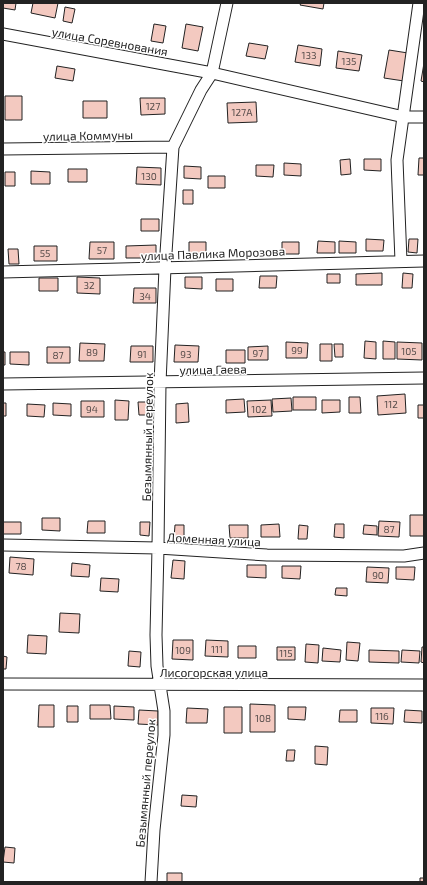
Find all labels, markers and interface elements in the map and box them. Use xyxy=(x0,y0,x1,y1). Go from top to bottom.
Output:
street label: улица Соревнования xyxy=(51,24,169,59)
house number: 133 xyxy=(301,49,317,61)
house number: 135 xyxy=(342,55,356,67)
house number: 127 xyxy=(146,100,160,112)
house number: 127А xyxy=(232,106,253,118)
street label: улица Коммуны xyxy=(43,127,133,144)
house number: 130 xyxy=(141,170,157,182)
street label: улица Павлика Морозова xyxy=(141,243,285,264)
house number: 57 xyxy=(97,244,107,256)
house number: 55 xyxy=(40,247,50,259)
house number: 32 xyxy=(83,279,95,291)
house number: 34 xyxy=(139,290,151,302)
house number: 99 xyxy=(291,344,303,356)
house number: 105 xyxy=(401,345,417,357)
house number: 89 xyxy=(86,346,98,358)
house number: 97 xyxy=(253,347,263,359)
house number: 91 xyxy=(137,348,147,360)
house number: 93 xyxy=(180,348,192,360)
house number: 87 xyxy=(52,349,64,361)
street label: улица Гаева xyxy=(179,361,247,378)
street label: Безымянный переулок xyxy=(139,372,156,502)
house number: 112 xyxy=(384,398,398,410)
house number: 94 xyxy=(86,403,98,415)
house number: 102 xyxy=(251,403,267,415)
house number: 87 xyxy=(383,523,395,535)
street label: Доменная улица xyxy=(167,530,261,549)
house number: 78 xyxy=(15,560,27,572)
house number: 90 xyxy=(372,569,384,581)
house number: 111 xyxy=(211,643,223,655)
house number: 109 xyxy=(175,644,191,656)
house number: 115 xyxy=(279,647,293,659)
street label: Лисогорская улица xyxy=(160,665,268,680)
house number: 116 xyxy=(375,710,389,722)
house number: 108 xyxy=(255,712,271,724)
street label: Безымянный переулок xyxy=(132,718,159,848)

